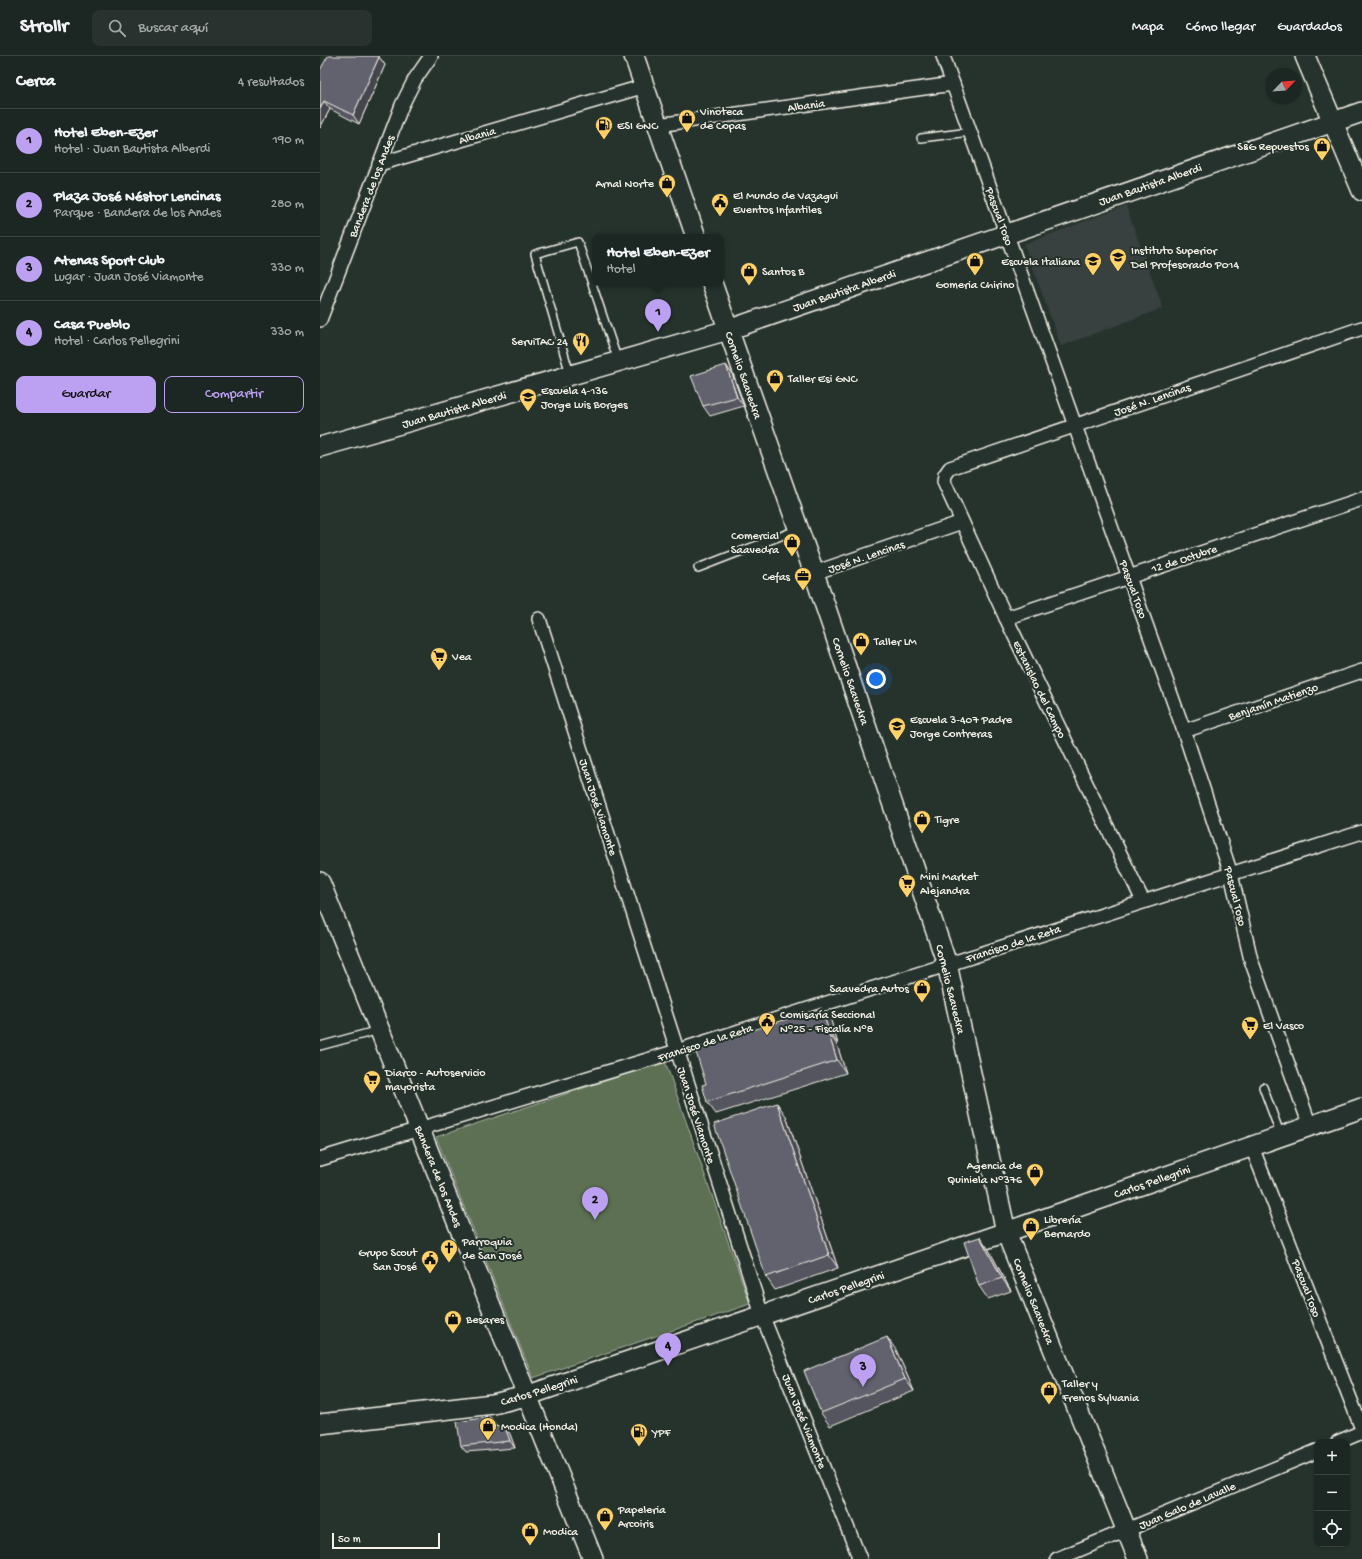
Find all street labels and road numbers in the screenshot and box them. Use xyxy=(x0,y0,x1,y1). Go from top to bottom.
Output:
street label: Albania xyxy=(787,97,826,117)
street label: Albania xyxy=(458,125,498,149)
street label: Bandera de los Andes xyxy=(347,133,399,241)
street label: Juan Bautista Alberdi xyxy=(1097,162,1204,210)
street label: Pascual Toso xyxy=(981,185,1015,248)
street label: Juan Bautista Alberdi xyxy=(791,268,898,316)
street label: Cornelio Saavedra xyxy=(721,330,764,422)
street label: José N. Lencinas xyxy=(1112,381,1193,421)
street label: Juan Bautista Alberdi xyxy=(401,389,509,433)
street label: José N. Lencinas xyxy=(826,538,907,578)
street label: 12 de Octubre xyxy=(1149,542,1220,577)
street label: Pascual Toso xyxy=(1115,558,1149,621)
street label: Cornelio Saavedra xyxy=(828,636,871,728)
street label: Estanislao del Campo xyxy=(1008,639,1068,741)
street label: Benjamín Matienzo xyxy=(1226,681,1320,725)
street label: Juan José Viamonte xyxy=(575,758,620,858)
street label: Pascual Toso xyxy=(1220,864,1248,928)
street label: Francisco de la Reta xyxy=(963,923,1063,967)
street label: Cornelio Saavedra xyxy=(931,943,967,1036)
street label: Francisco de la Reta xyxy=(655,1022,755,1066)
street label: Juan José Viamonte xyxy=(673,1066,718,1166)
street label: Bandera de los Andes xyxy=(410,1123,464,1230)
street label: Carlos Pellegrini xyxy=(1113,1163,1193,1203)
street label: Cornelio Saavedra xyxy=(1009,1257,1056,1347)
street label: Pascual Toso xyxy=(1287,1257,1323,1320)
street label: Carlos Pellegrini xyxy=(807,1269,887,1309)
street label: Juan José Viamonte xyxy=(778,1372,829,1472)
street label: Carlos Pellegrini xyxy=(499,1373,580,1410)
street label: Juan Galo de Lavalle xyxy=(1137,1480,1239,1534)

